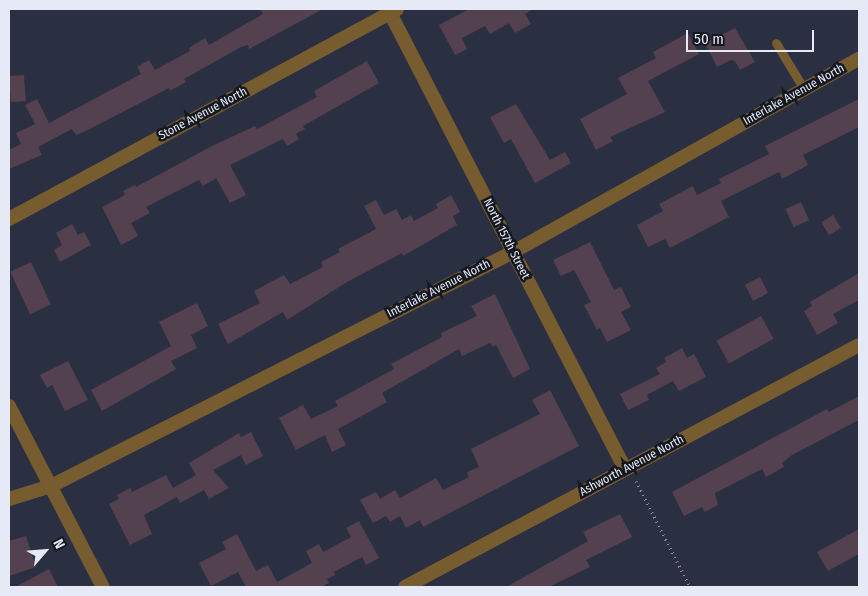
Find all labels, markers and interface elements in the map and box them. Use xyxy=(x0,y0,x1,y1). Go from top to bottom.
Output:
scale bar xyxy=(688,20,816,52)
text: 50 m xyxy=(694,30,724,48)
street label: Interlake Avenue North xyxy=(741,61,847,129)
street label: Stone Avenue North xyxy=(156,85,250,143)
street label: North 157th Street xyxy=(480,196,532,282)
street label: Interlake Avenue North xyxy=(385,257,493,321)
street label: Ashworth Avenue North xyxy=(577,432,687,500)
north arrow xyxy=(20,526,70,576)
text: N xyxy=(49,536,68,552)

